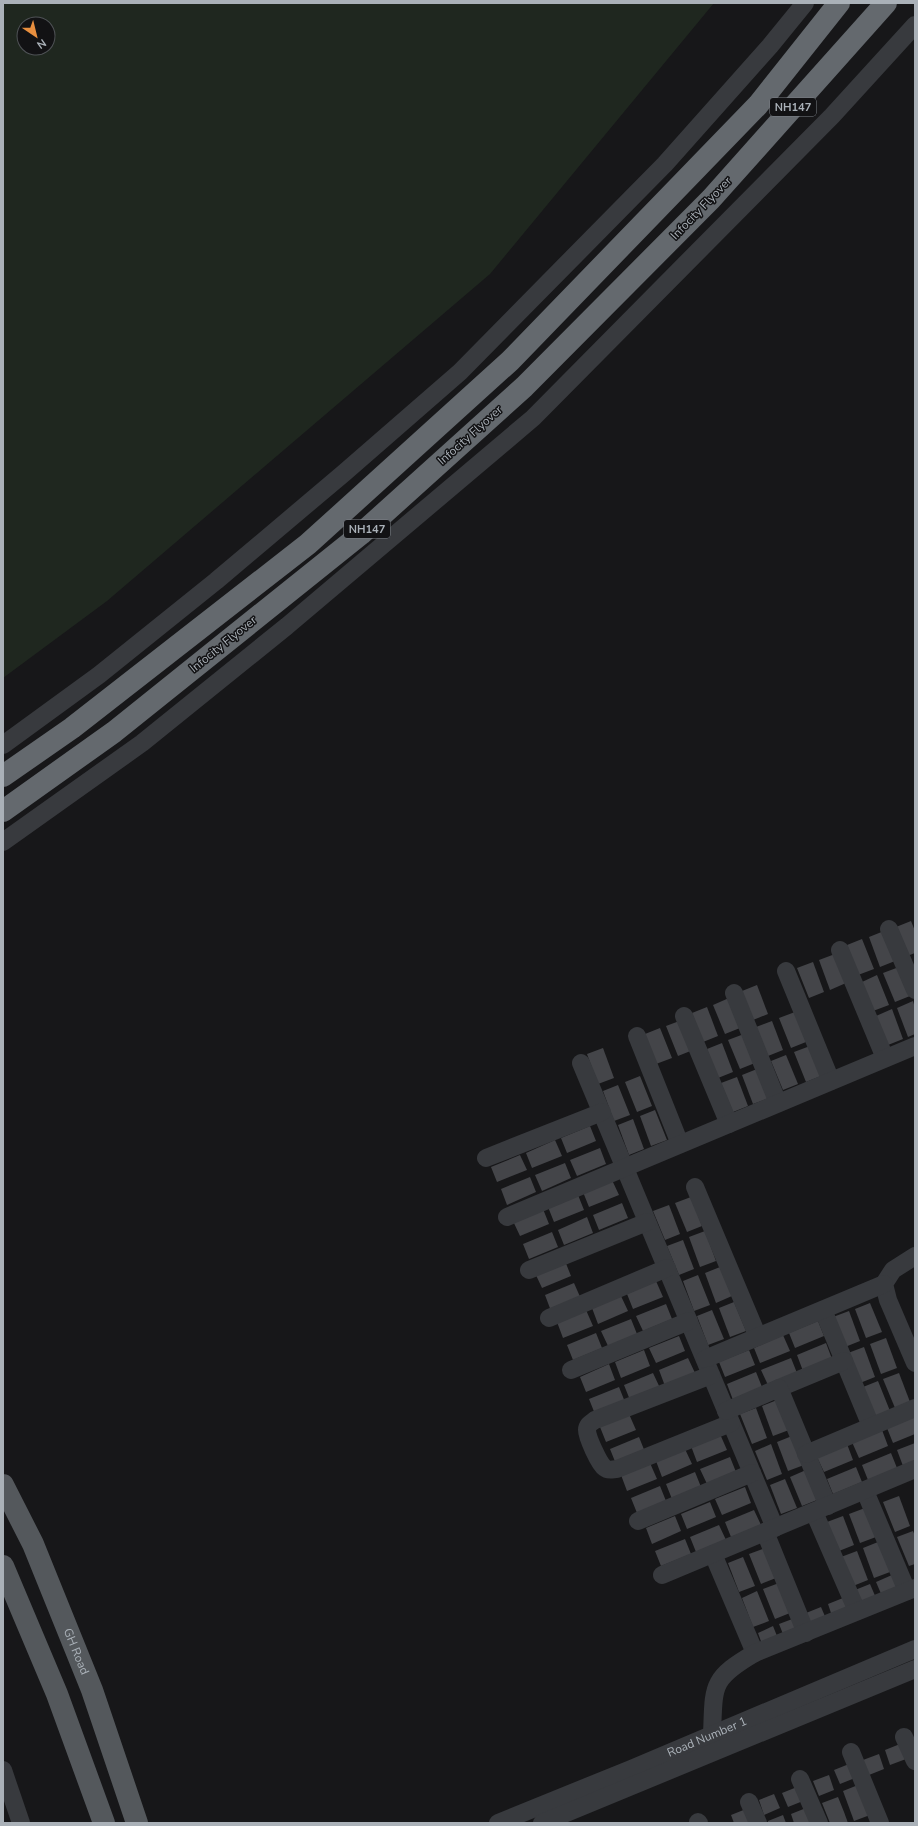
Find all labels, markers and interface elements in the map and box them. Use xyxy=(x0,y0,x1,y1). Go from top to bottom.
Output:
north arrow xyxy=(16,16,56,56)
text: N xyxy=(34,35,49,52)
road number: NH147 xyxy=(770,98,816,116)
street label: Infocity Flyover xyxy=(667,173,736,243)
street label: Infocity Flyover xyxy=(434,401,506,468)
road number: NH147 xyxy=(344,520,390,538)
street label: Infocity Flyover xyxy=(186,612,260,676)
street label: GH Road xyxy=(60,1626,93,1677)
street label: Road Number 1 xyxy=(665,1713,749,1761)

